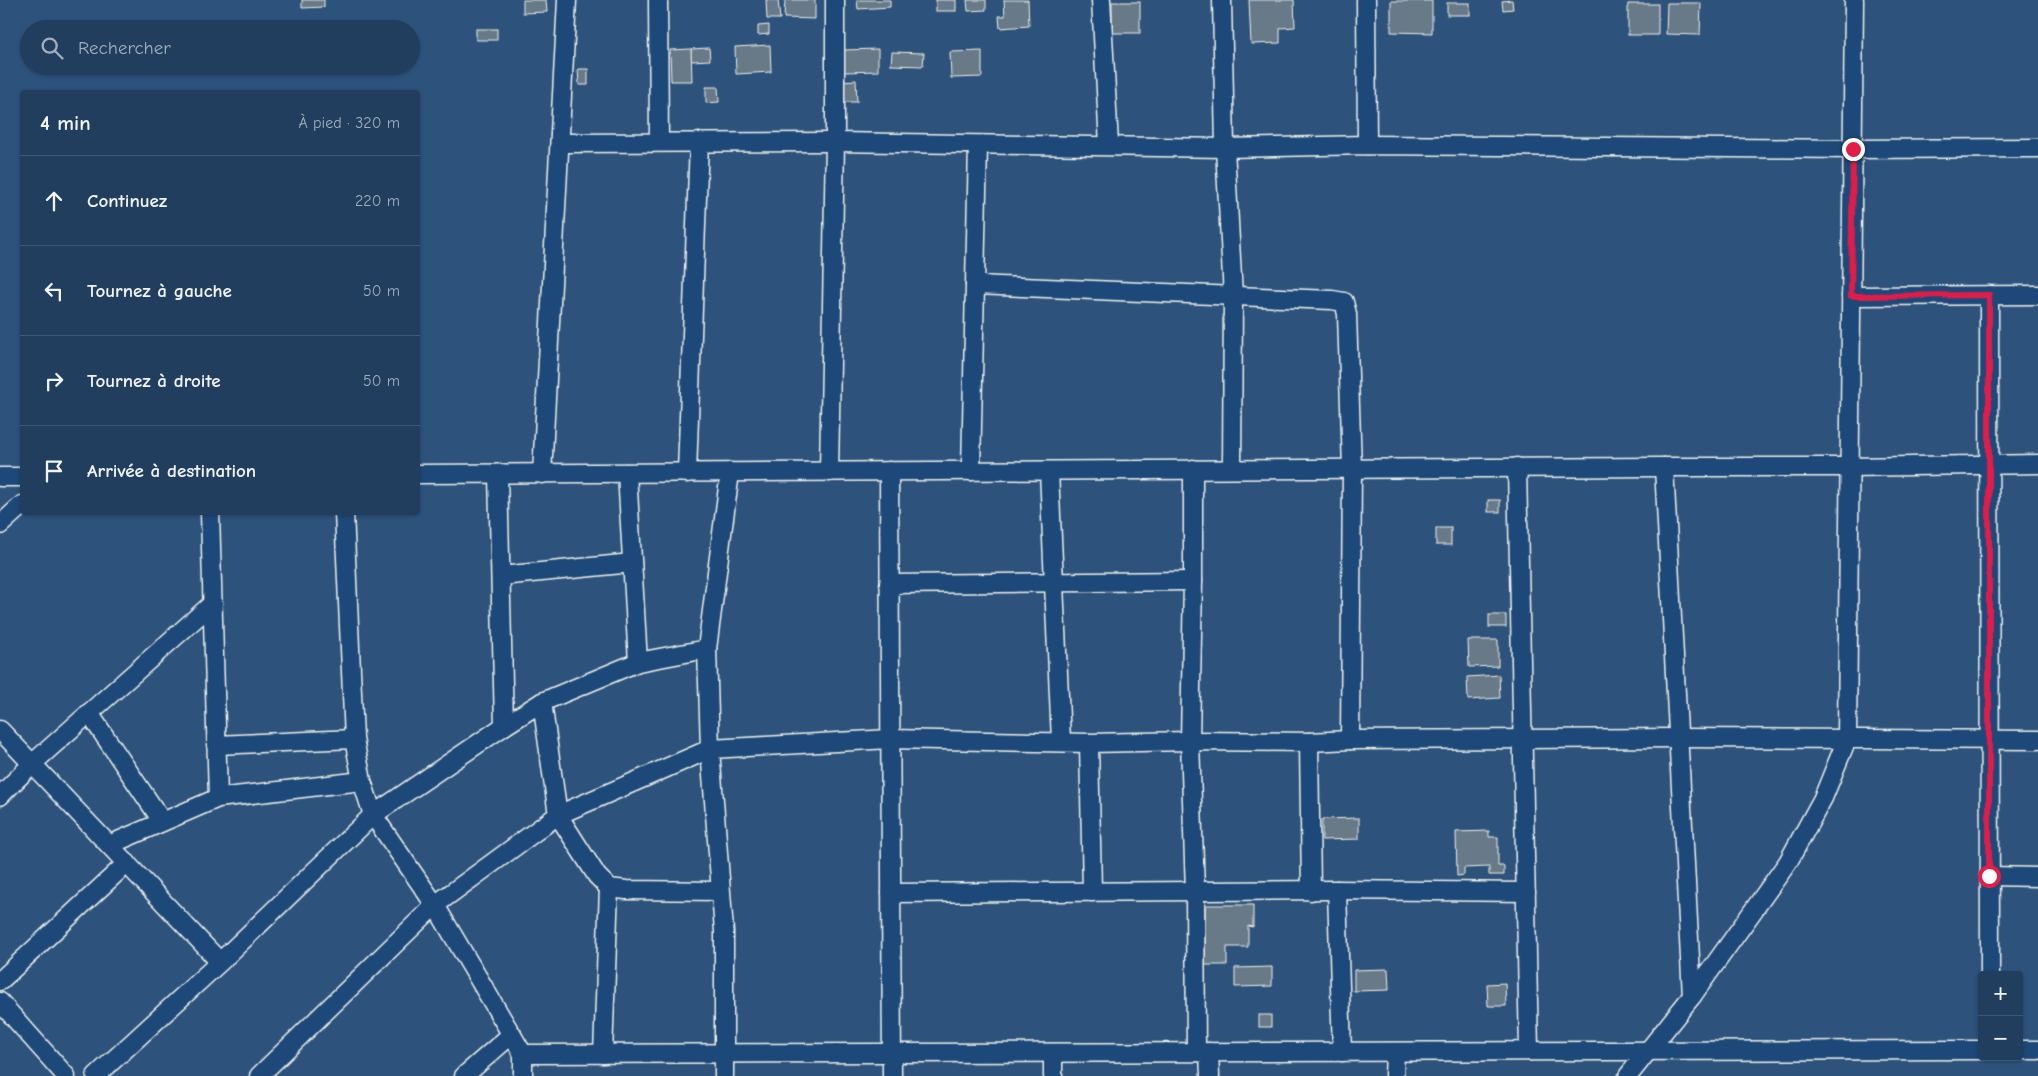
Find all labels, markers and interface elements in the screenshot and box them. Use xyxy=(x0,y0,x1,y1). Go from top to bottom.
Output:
search box xyxy=(20,20,420,75)
icon: search xyxy=(38,34,66,62)
text: Rechercher xyxy=(78,37,171,59)
text: 4 min xyxy=(40,111,91,135)
text: À pied · 320 m xyxy=(298,114,400,132)
route end xyxy=(1842,138,1865,161)
icon: ahead xyxy=(40,187,68,215)
text: Continuez xyxy=(87,190,167,212)
text: 220 m xyxy=(355,192,400,210)
icon: left xyxy=(40,277,68,305)
text: Tournez à gauche xyxy=(87,280,232,302)
text: 50 m xyxy=(363,282,400,300)
icon: right xyxy=(40,367,68,395)
text: Tournez à droite xyxy=(87,370,221,392)
text: 50 m xyxy=(363,372,400,390)
icon: arrive xyxy=(40,457,68,485)
text: Arrivée à destination xyxy=(87,460,256,482)
route start xyxy=(1978,865,2001,888)
map controls xyxy=(1978,971,2023,1061)
button: + xyxy=(1978,971,2023,1016)
button: − xyxy=(1978,1016,2023,1061)

